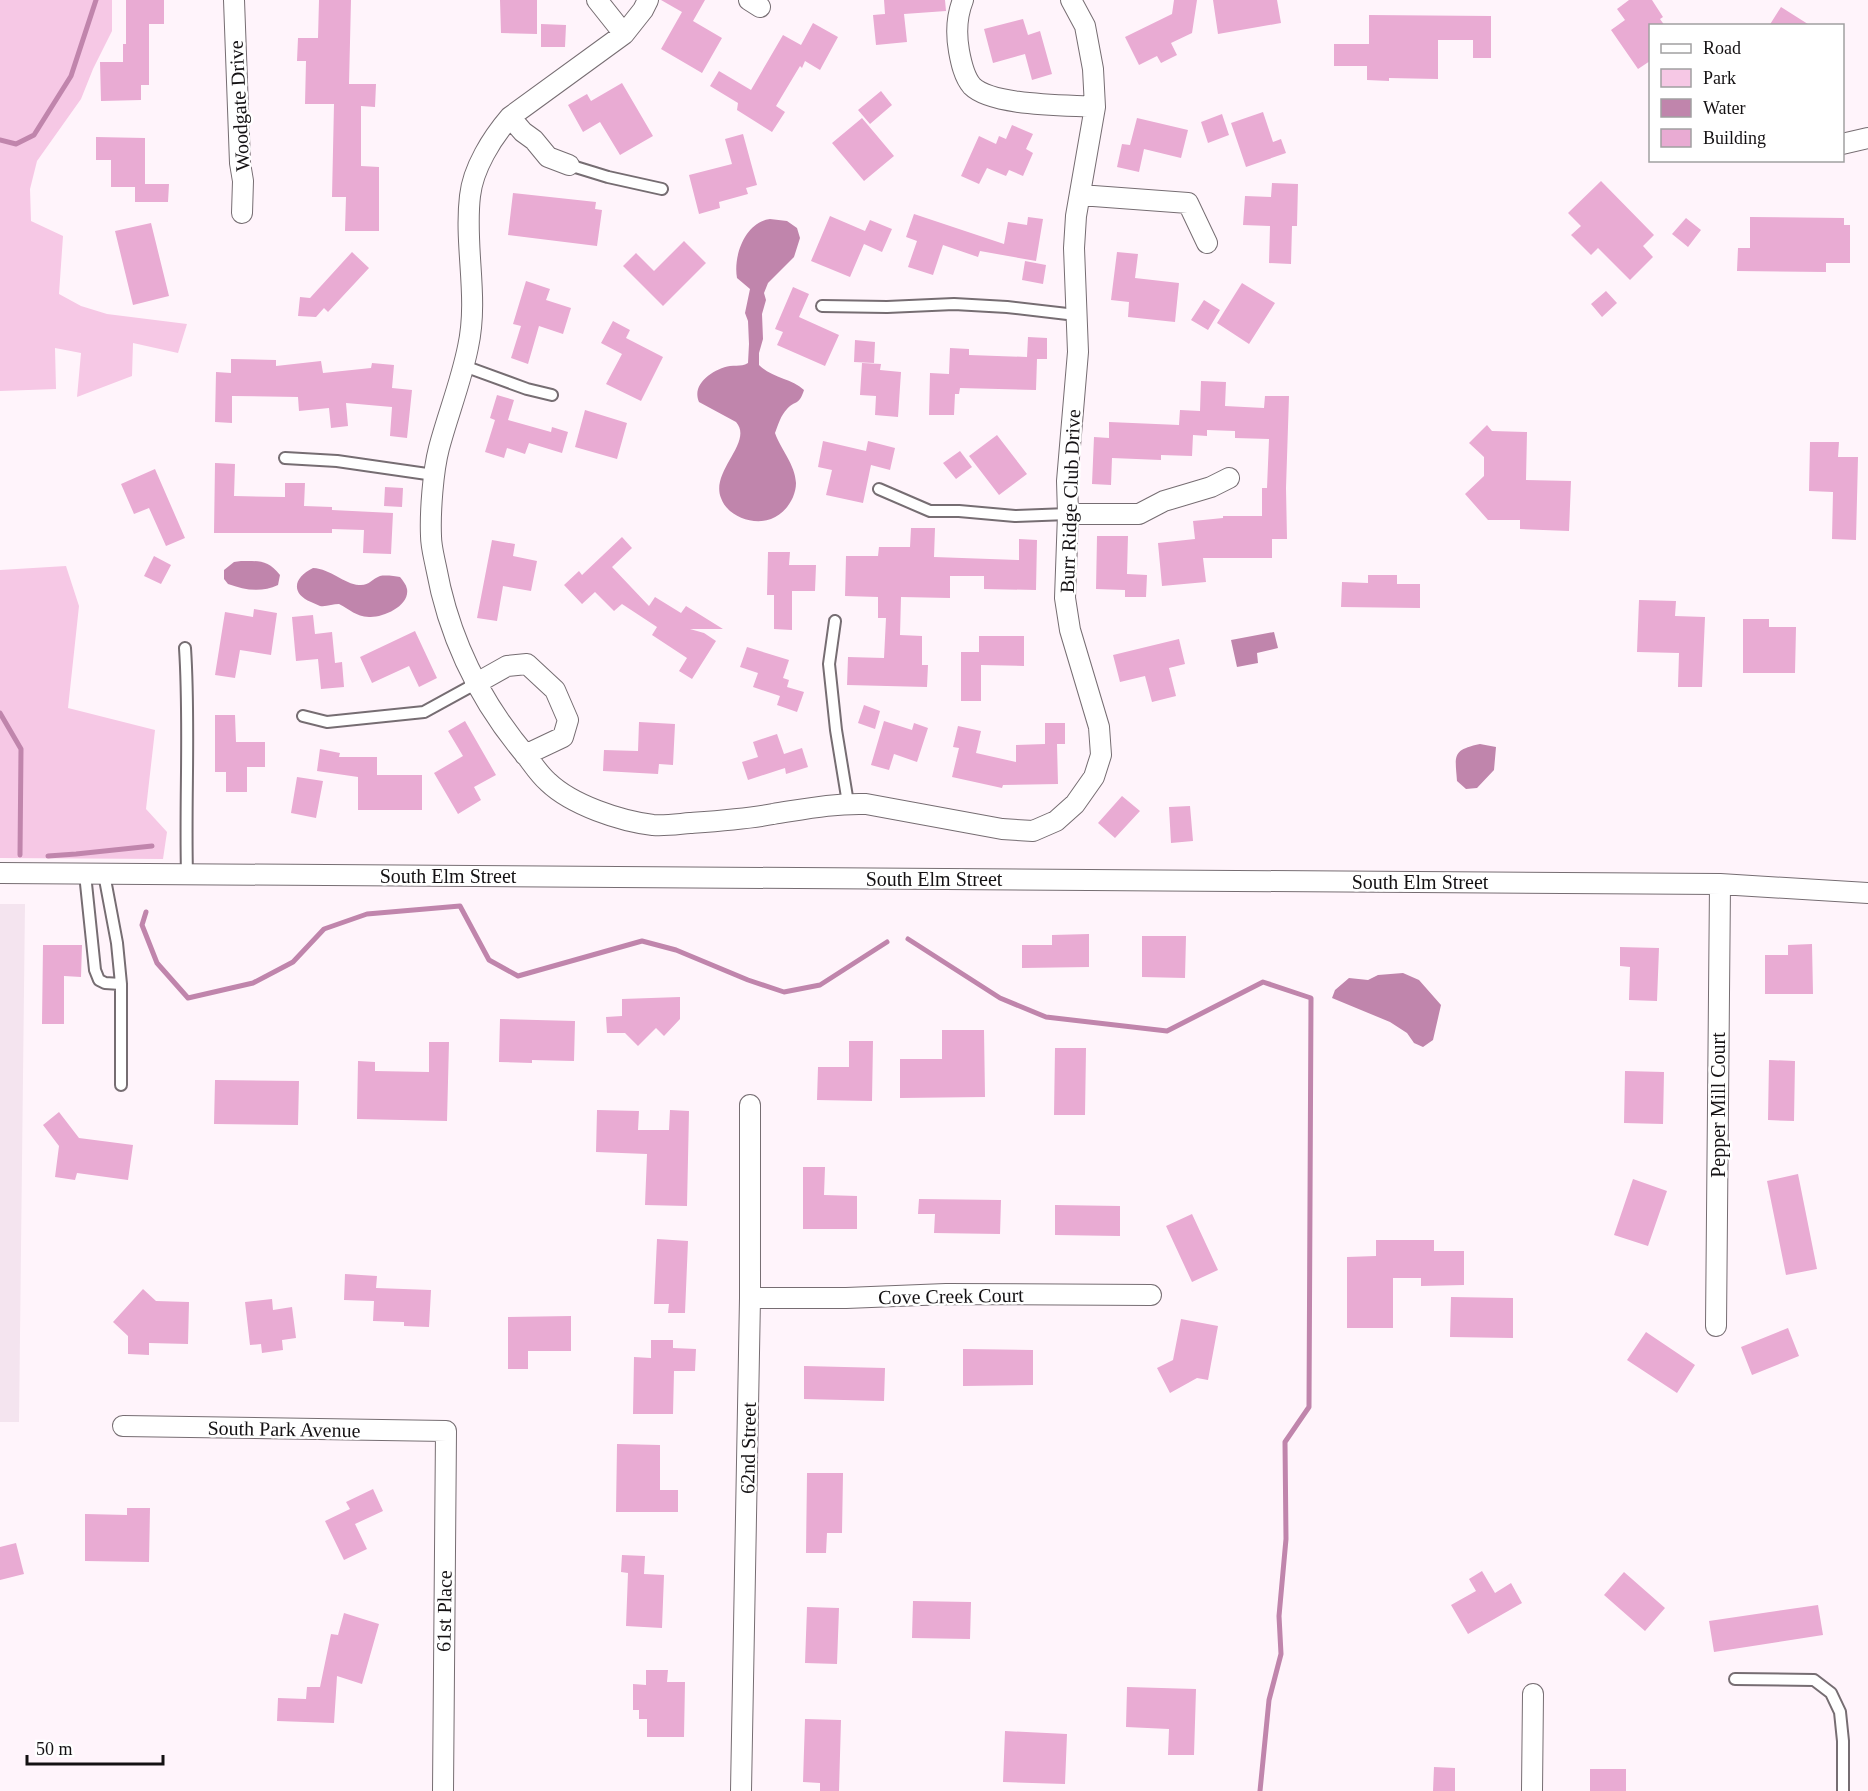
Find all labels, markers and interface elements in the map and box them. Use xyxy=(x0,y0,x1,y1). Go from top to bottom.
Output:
legend xyxy=(1649,24,1844,162)
text: Road xyxy=(1703,38,1741,58)
street label: Woodgate Drive xyxy=(225,40,254,172)
text: Park xyxy=(1703,68,1736,88)
text: Water xyxy=(1703,98,1746,118)
text: Building xyxy=(1703,128,1766,148)
street label: Burr Ridge Club Drive xyxy=(1056,409,1085,593)
street label: South Elm Street xyxy=(380,865,517,887)
street label: South Elm Street xyxy=(866,868,1003,890)
street label: South Elm Street xyxy=(1352,871,1489,893)
street label: Pepper Mill Court xyxy=(1707,1032,1730,1178)
street label: Cove Creek Court xyxy=(878,1284,1024,1308)
street label: 62nd Street xyxy=(736,1402,760,1494)
street label: South Park Avenue xyxy=(207,1417,361,1441)
street label: 61st Place xyxy=(432,1570,456,1652)
scale bar xyxy=(27,1728,164,1766)
text: 50 m xyxy=(36,1739,73,1759)

